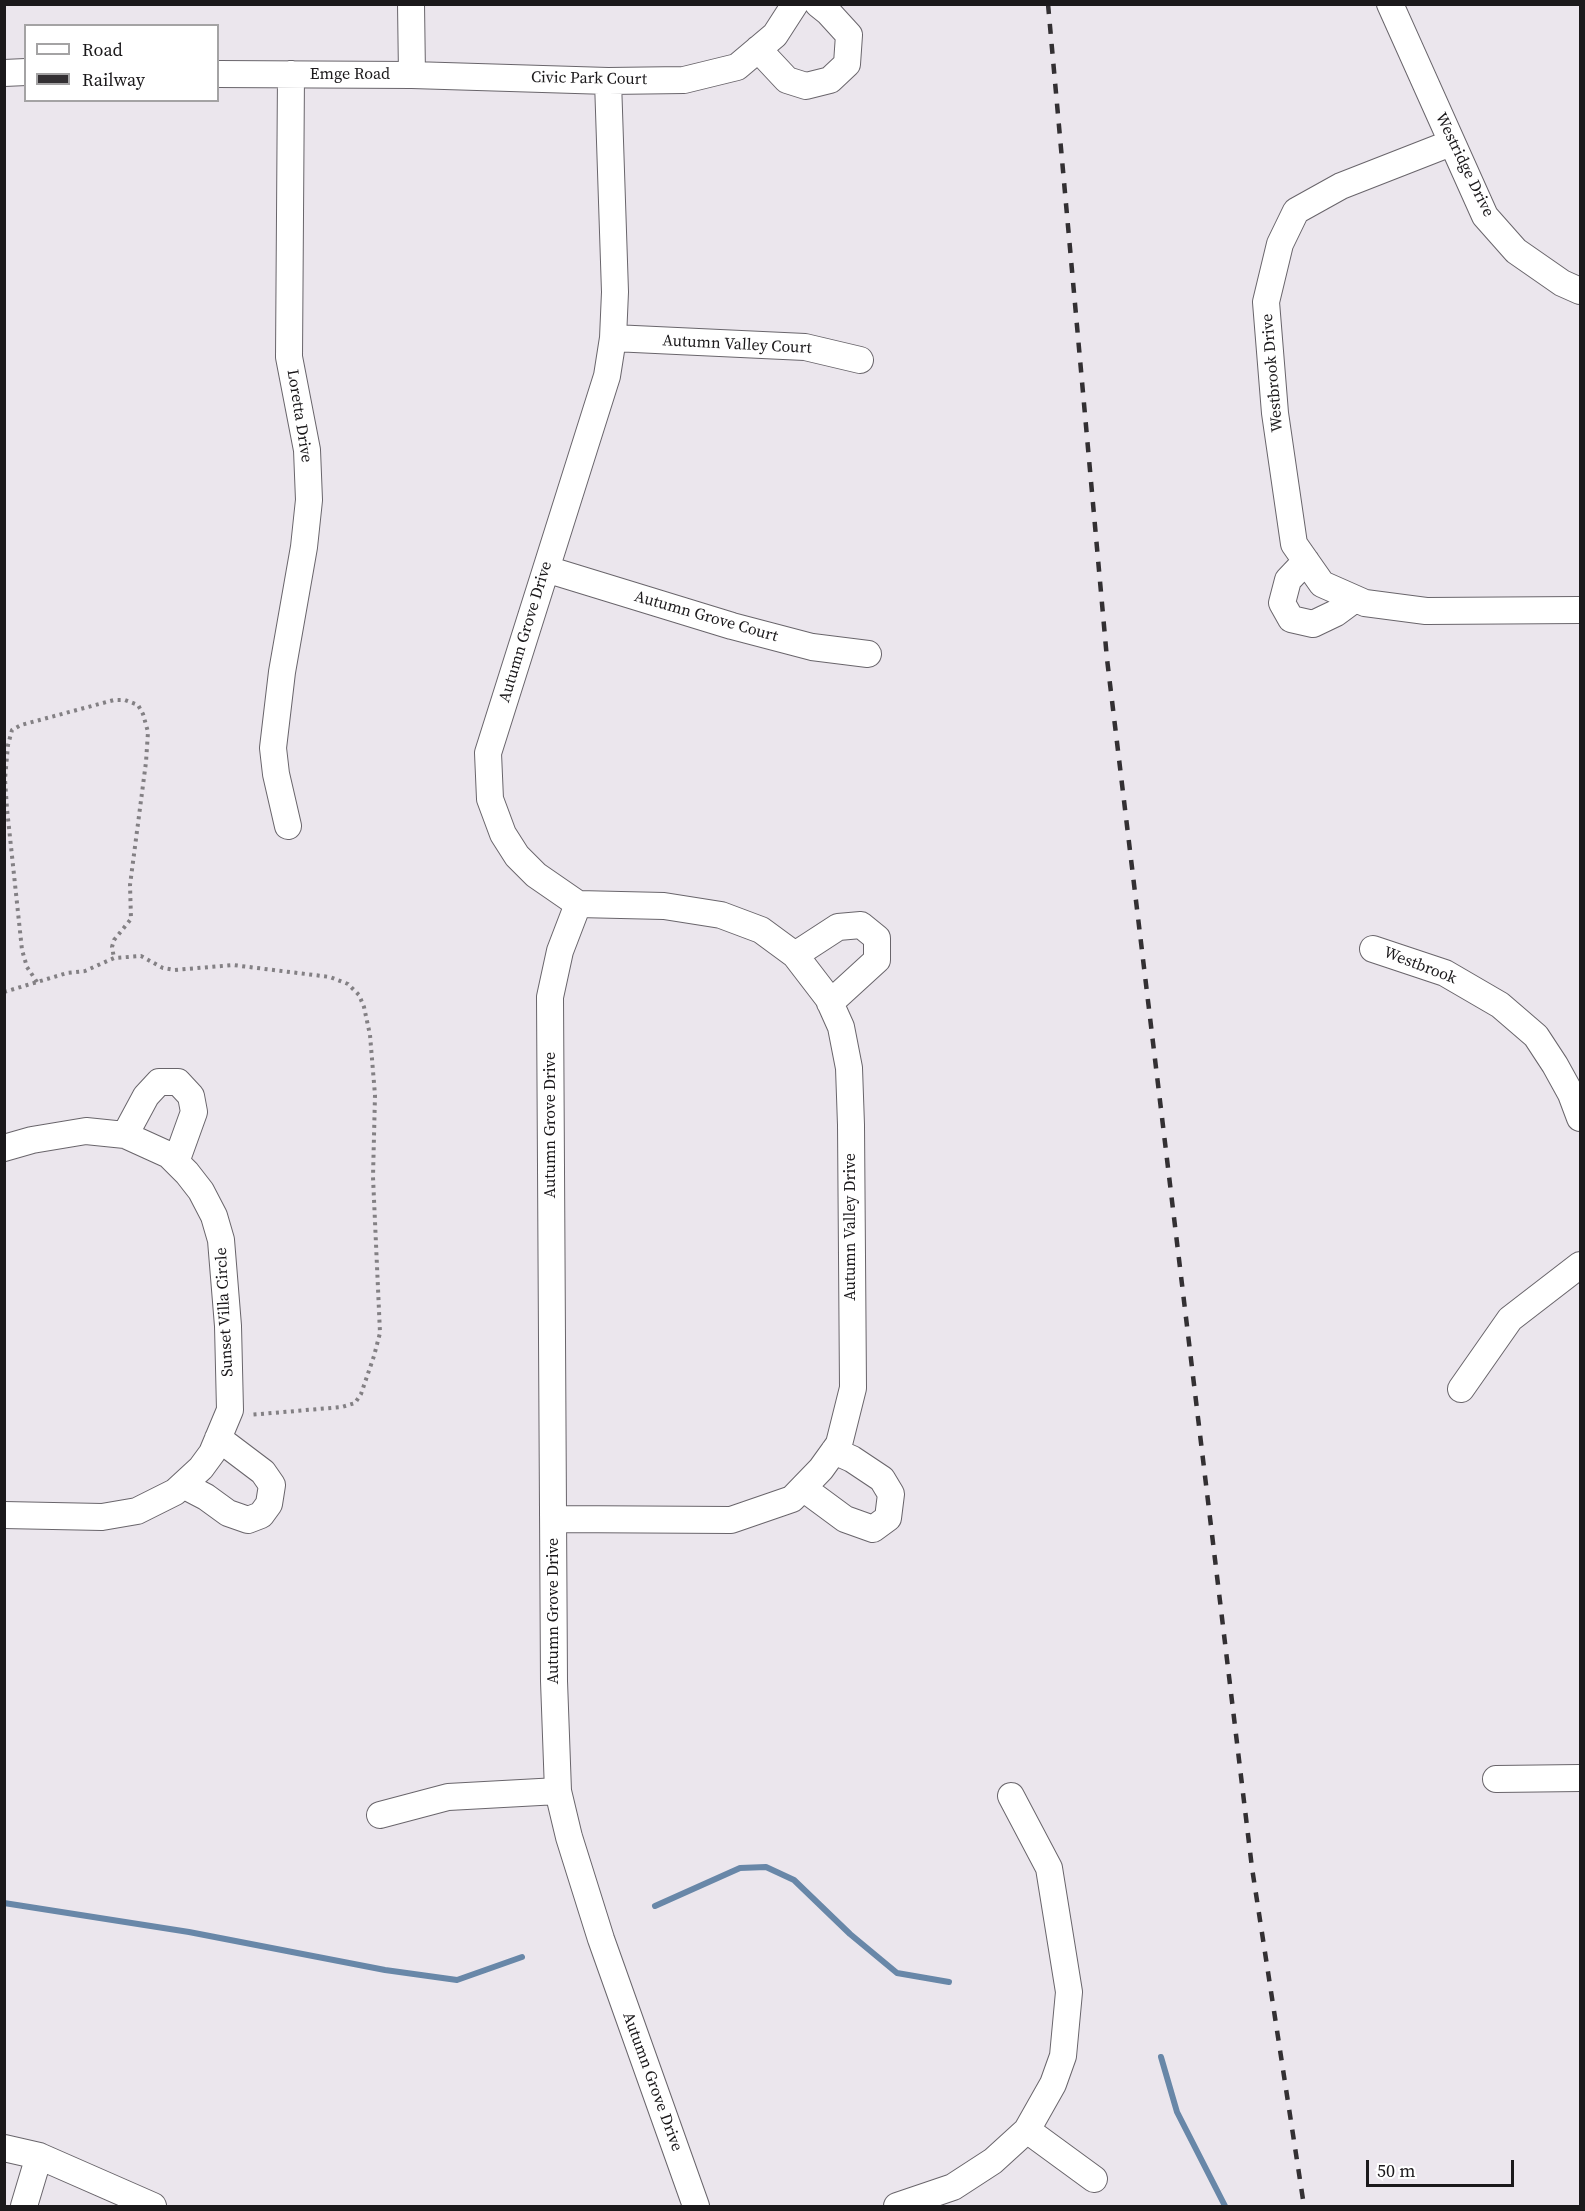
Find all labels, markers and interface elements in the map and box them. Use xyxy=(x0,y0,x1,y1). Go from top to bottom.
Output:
legend xyxy=(24,24,219,102)
text: Road xyxy=(82,37,123,62)
street label: Emge Road xyxy=(310,65,390,85)
text: Railway xyxy=(82,67,145,92)
street label: Civic Park Court xyxy=(531,68,647,90)
street label: Westridge Drive xyxy=(1430,110,1498,220)
street label: Westbrook Drive xyxy=(1258,313,1288,433)
street label: Autumn Valley Court xyxy=(662,332,812,358)
street label: Loretta Drive xyxy=(282,368,316,464)
street label: Autumn Grove Drive xyxy=(495,559,557,705)
street label: Autumn Grove Court xyxy=(632,587,780,647)
street label: Westbrook xyxy=(1381,943,1459,989)
street label: Autumn Grove Drive xyxy=(541,1052,561,1198)
street label: Autumn Valley Drive xyxy=(841,1153,861,1301)
street label: Sunset Villa Circle xyxy=(212,1247,238,1377)
street label: Autumn Grove Drive xyxy=(544,1538,564,1684)
street label: Autumn Grove Drive xyxy=(618,2010,686,2154)
scale bar xyxy=(1369,2148,1518,2186)
text: 50 m xyxy=(1377,2158,1415,2183)

